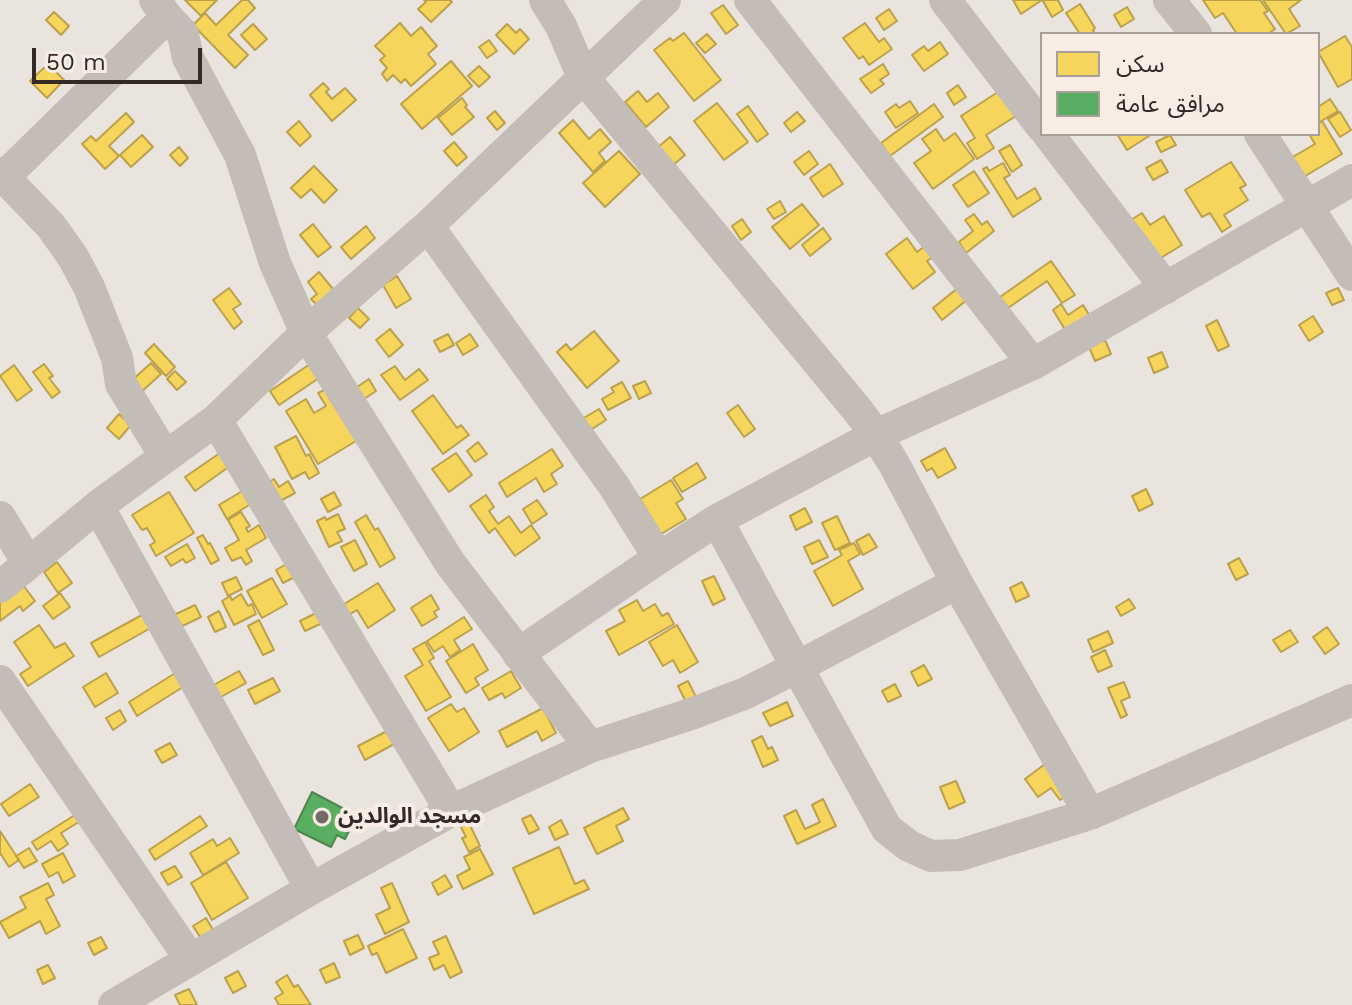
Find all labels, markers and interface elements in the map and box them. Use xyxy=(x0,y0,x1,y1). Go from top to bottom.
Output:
scale bar xyxy=(36,32,206,82)
legend xyxy=(1040,32,1320,136)
text: 50 m xyxy=(46,48,106,76)
text: سكن xyxy=(1116,50,1165,78)
text: مرافق عامة xyxy=(1116,90,1225,118)
place label: مسجد الوالدين xyxy=(338,804,481,830)
marker: مسجد الوالدين xyxy=(313,808,331,826)

